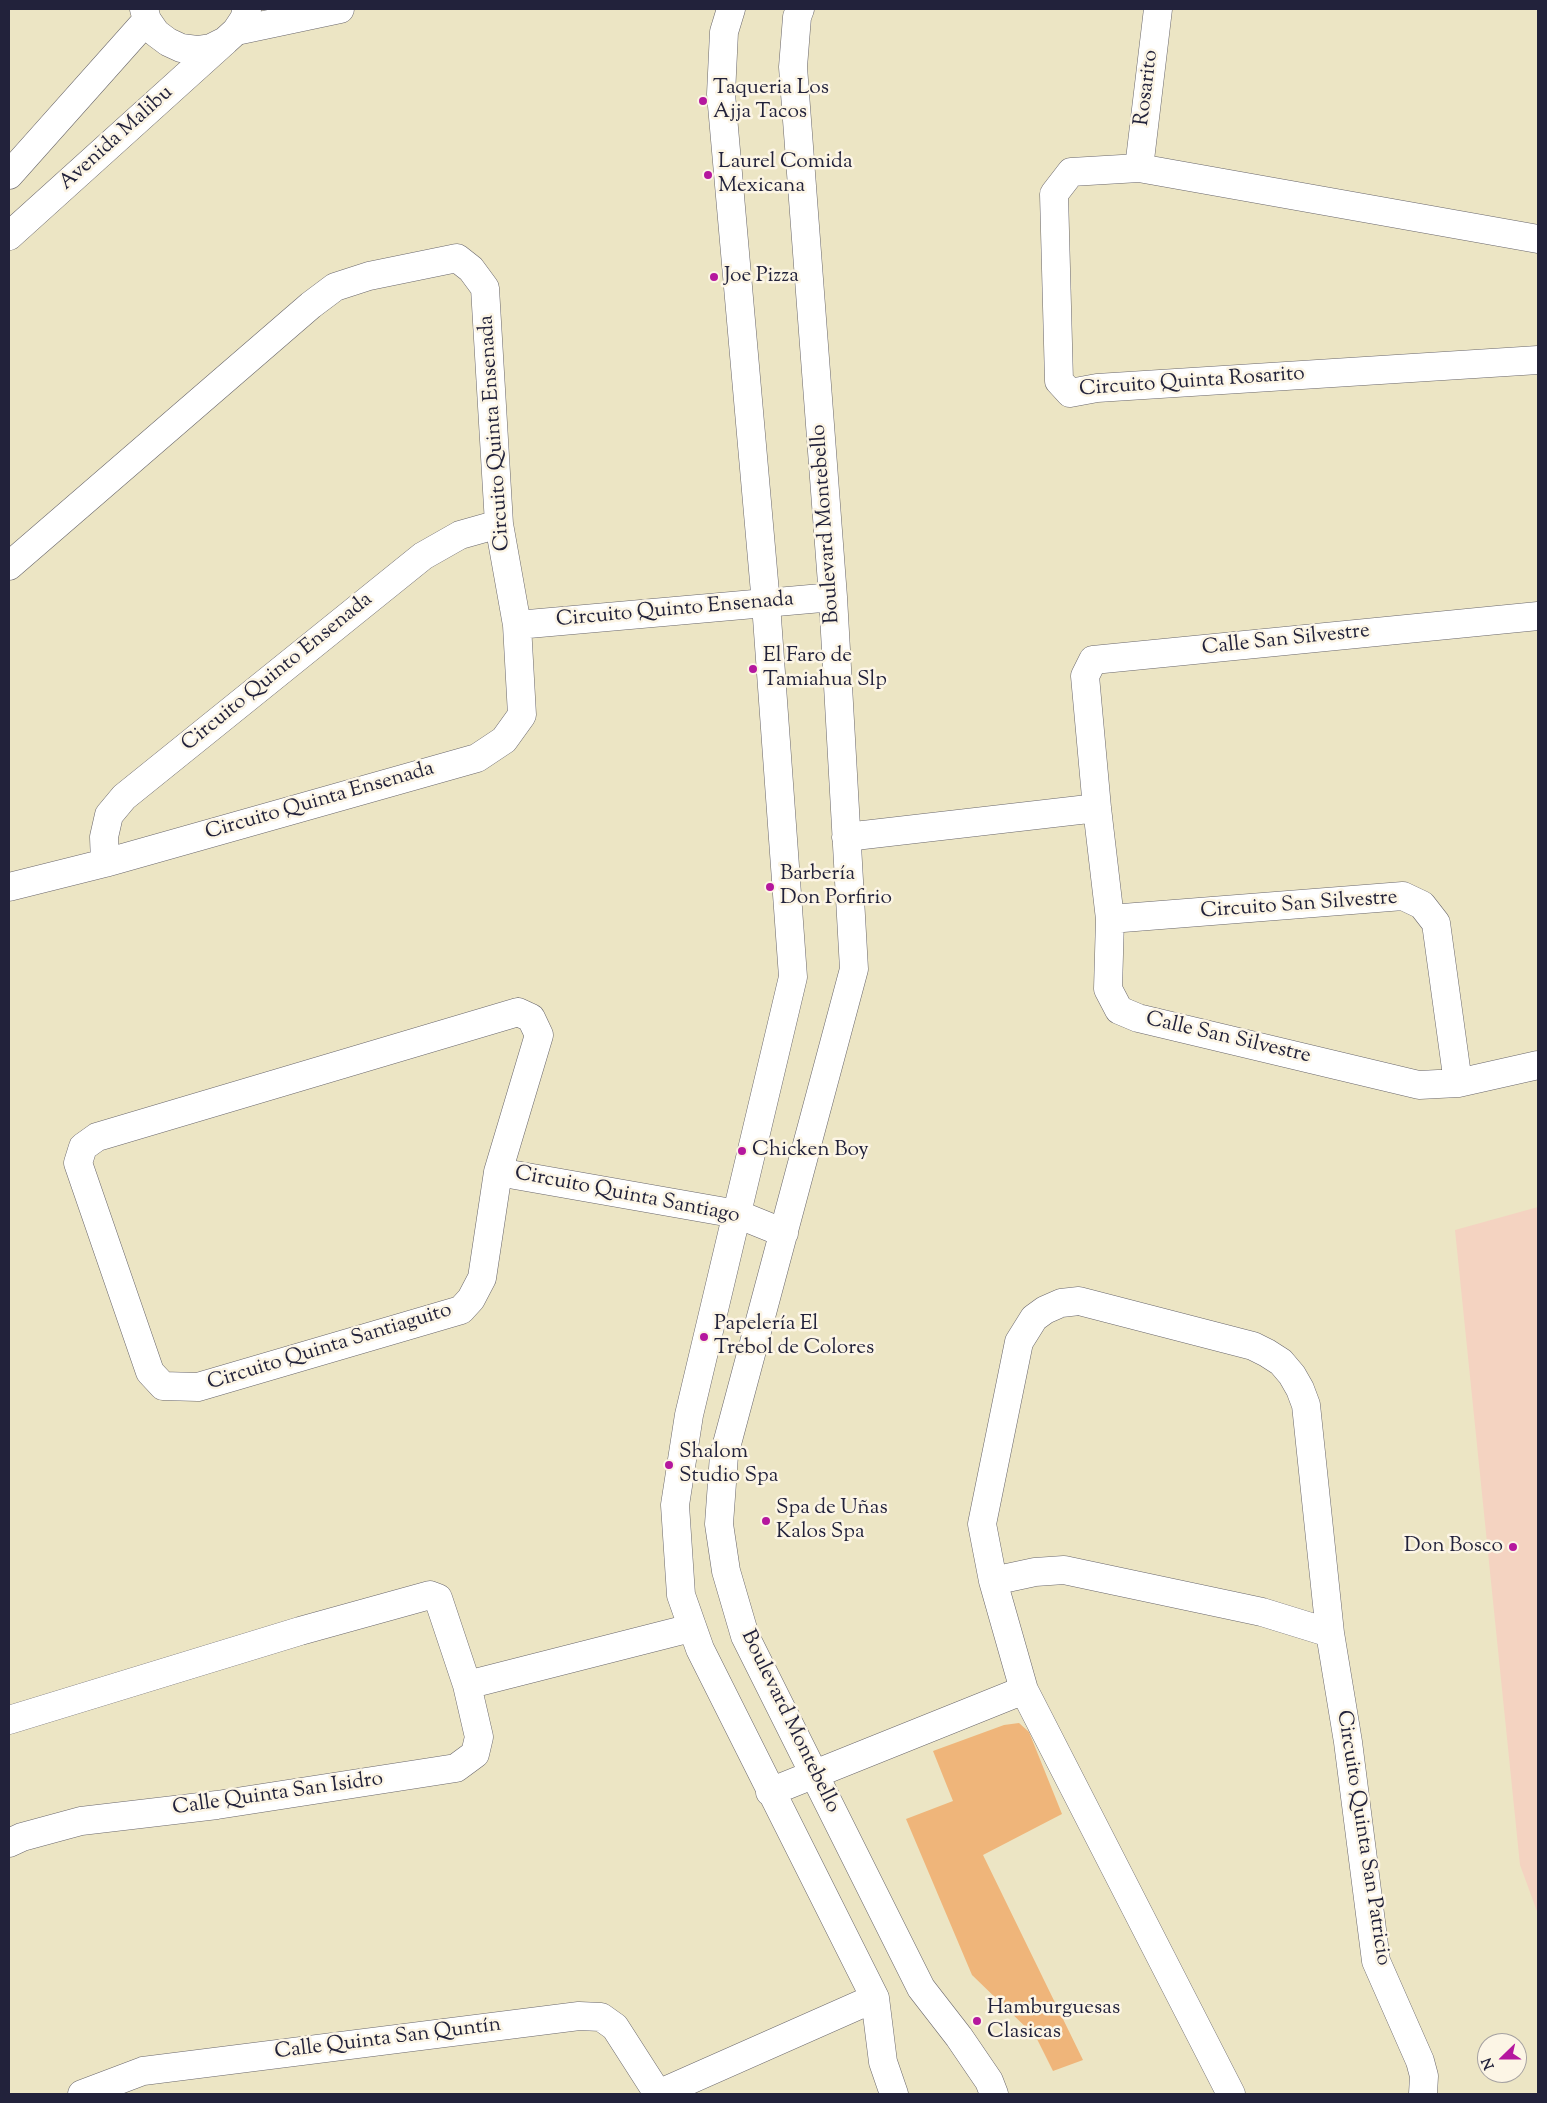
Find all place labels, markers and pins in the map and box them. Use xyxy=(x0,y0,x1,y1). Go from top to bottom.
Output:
place label: Taqueria Los Ajja Tacos xyxy=(713,76,829,126)
marker: Taqueria Los Ajja Tacos xyxy=(697,95,709,107)
place label: Laurel Comida Mexicana xyxy=(718,150,853,200)
marker: Laurel Comida Mexicana xyxy=(702,169,714,181)
place label: Joe Pizza xyxy=(724,264,799,290)
marker: Joe Pizza xyxy=(708,271,720,283)
place label: El Faro de Tamiahua Slp xyxy=(763,644,887,694)
marker: El Faro de Tamiahua Slp xyxy=(747,663,759,675)
place label: Barbería Don Porfirio xyxy=(780,862,892,912)
marker: Barbería Don Porfirio xyxy=(764,881,776,893)
place label: Chicken Boy xyxy=(752,1138,869,1164)
marker: Chicken Boy xyxy=(736,1145,748,1157)
place label: Papelería El Trebol de Colores xyxy=(714,1312,874,1362)
marker: Papelería El Trebol de Colores xyxy=(698,1331,710,1343)
place label: Shalom Studio Spa xyxy=(679,1440,778,1490)
marker: Shalom Studio Spa xyxy=(663,1459,675,1471)
place label: Spa de Uñas Kalos Spa xyxy=(776,1496,888,1546)
marker: Spa de Uñas Kalos Spa xyxy=(760,1515,772,1527)
place label: Don Bosco xyxy=(1404,1534,1503,1560)
marker: Don Bosco xyxy=(1507,1541,1519,1553)
place label: Hamburguesas Clasicas xyxy=(987,1996,1120,2046)
marker: Hamburguesas Clasicas xyxy=(971,2015,983,2027)

